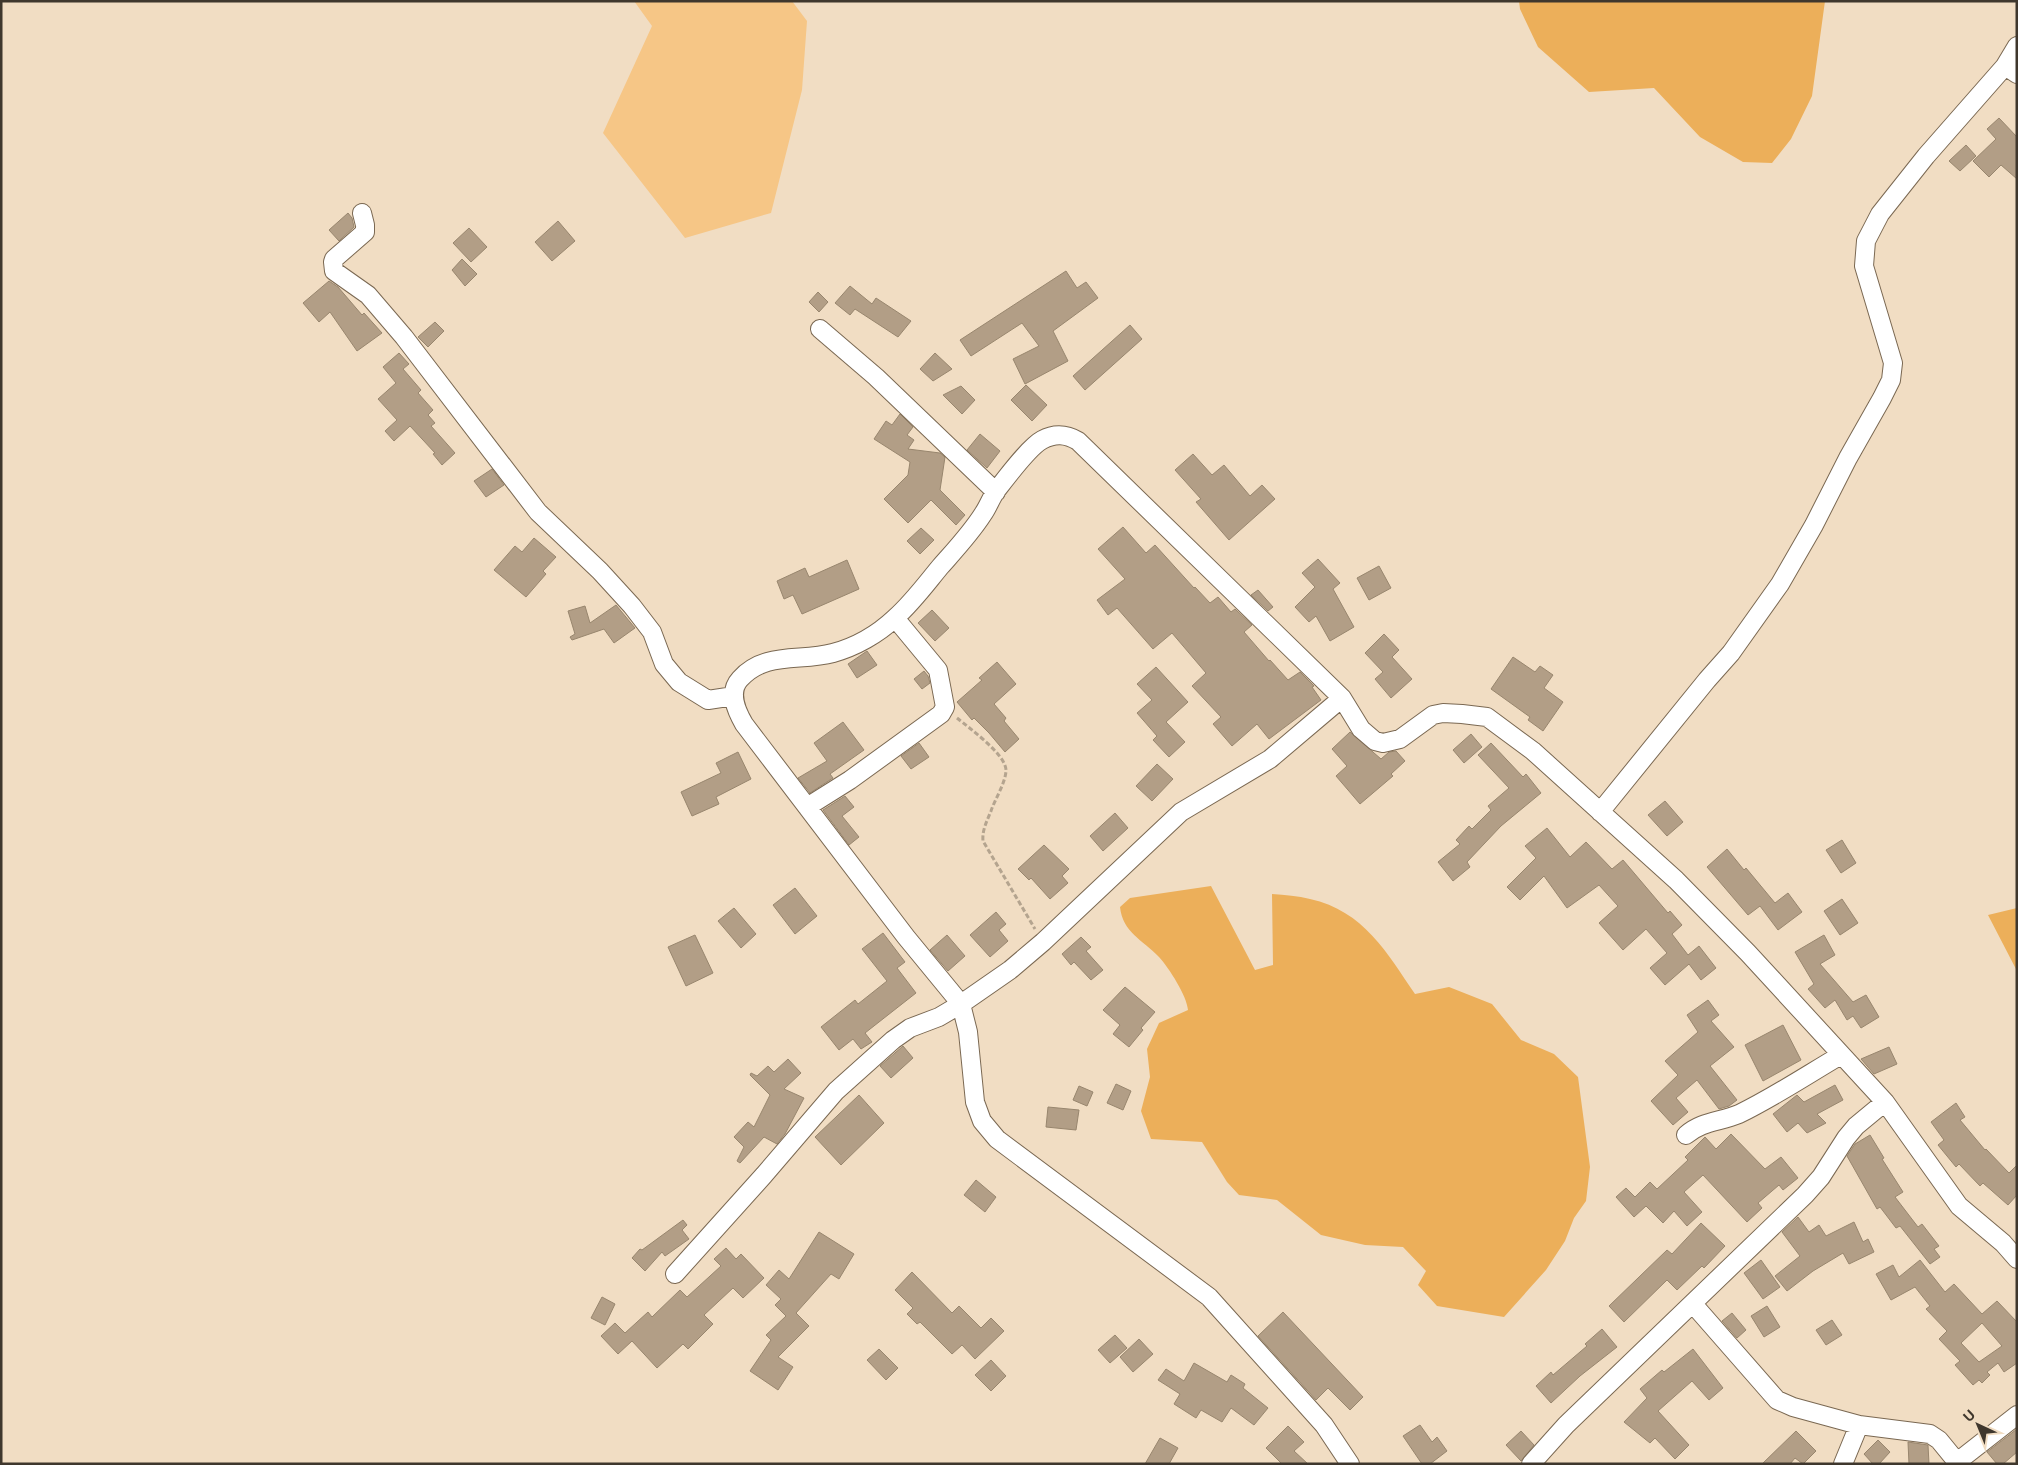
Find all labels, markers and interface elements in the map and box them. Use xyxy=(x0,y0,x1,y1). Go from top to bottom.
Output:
north arrow xyxy=(1953,1400,2003,1450)
text: U xyxy=(1958,1405,1979,1426)

